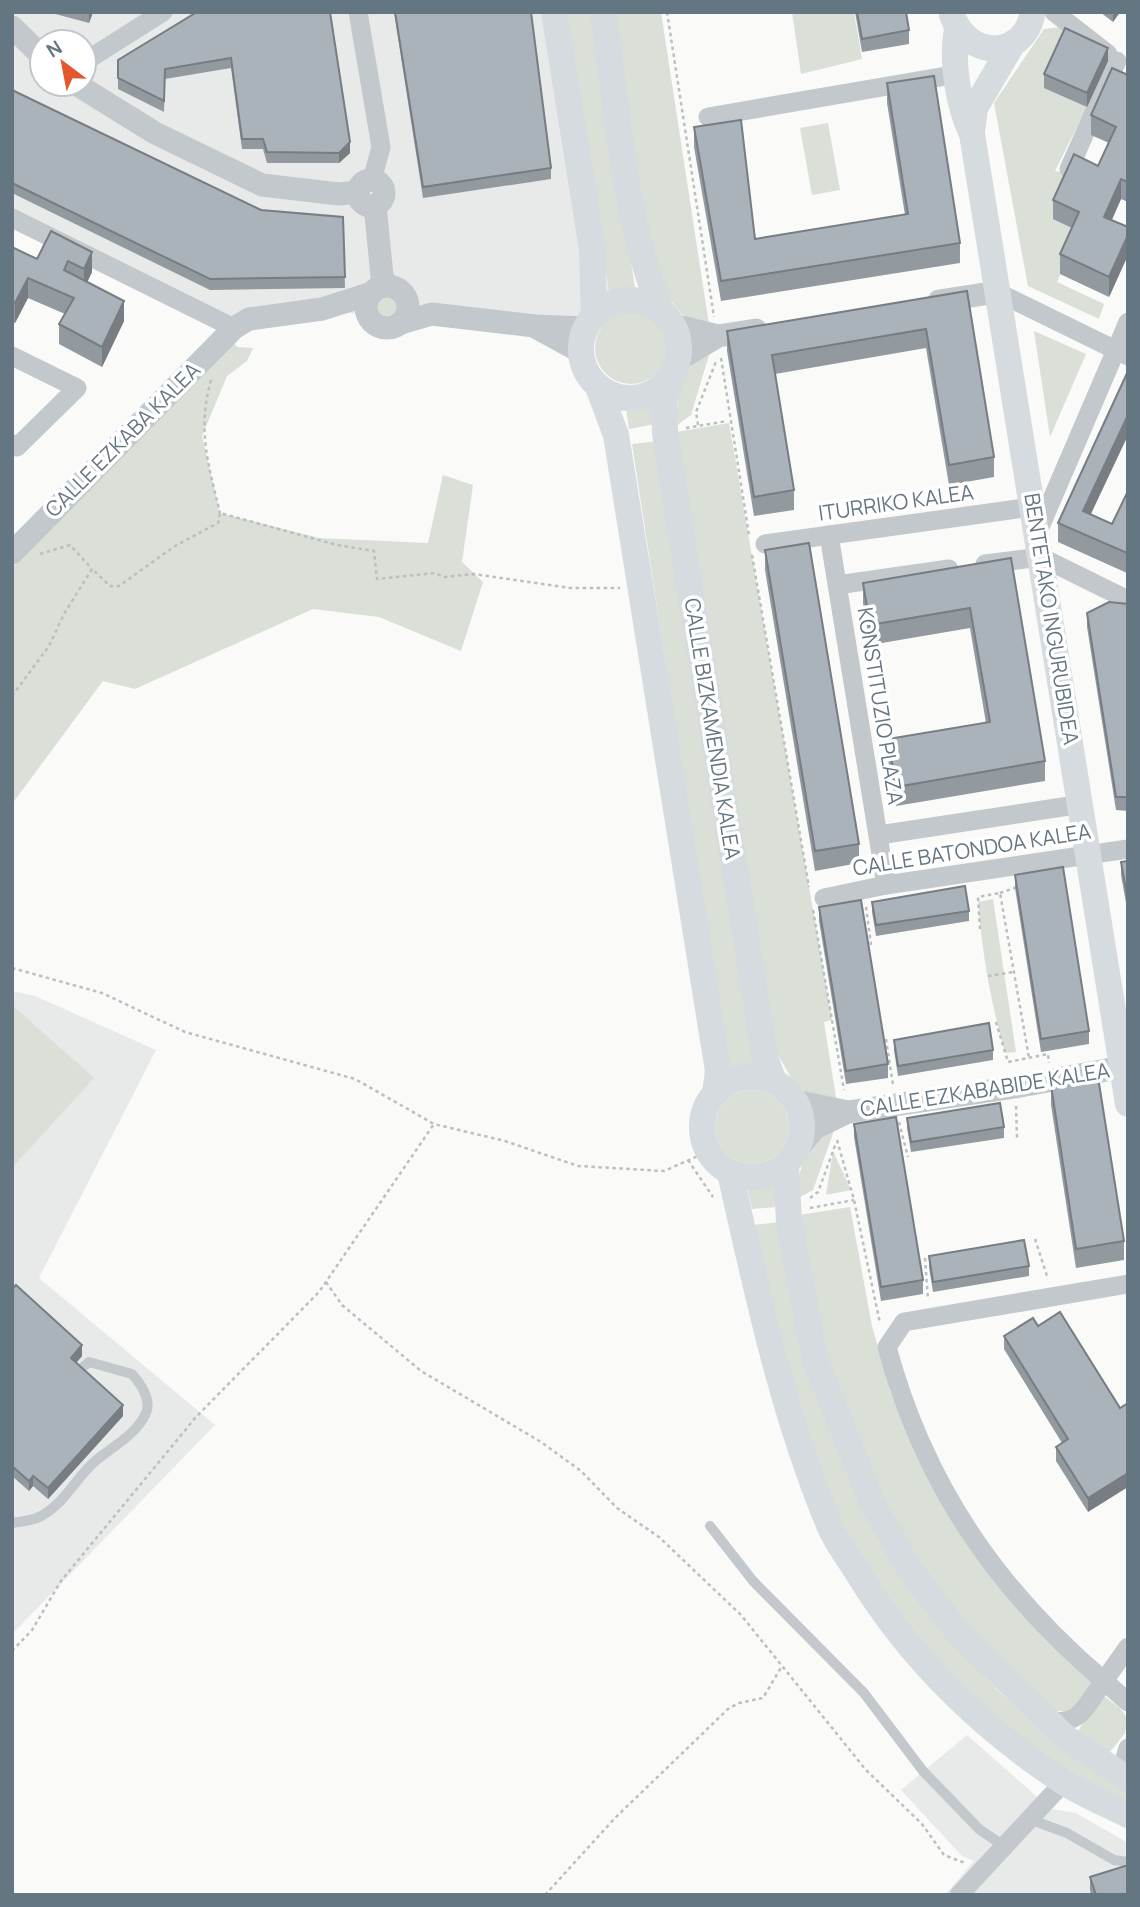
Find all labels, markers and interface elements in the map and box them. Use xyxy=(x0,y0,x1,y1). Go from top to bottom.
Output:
north arrow xyxy=(28,28,98,98)
text: N xyxy=(41,34,67,63)
street label: CALLE EZKABA KALEA xyxy=(39,356,206,523)
street label: ITURRIKO KALEA xyxy=(816,477,975,527)
street label: BENTETAKO INGURUBIDEA xyxy=(1018,491,1086,747)
street label: CALLE BIZKAMENDIA KALEA xyxy=(678,596,747,862)
street label: KONSTITUZIO PLAZA xyxy=(852,605,910,806)
street label: CALLE BATONDOA KALEA xyxy=(851,816,1093,882)
street label: CALLE EZKABABIDE KALEA xyxy=(858,1055,1112,1123)

